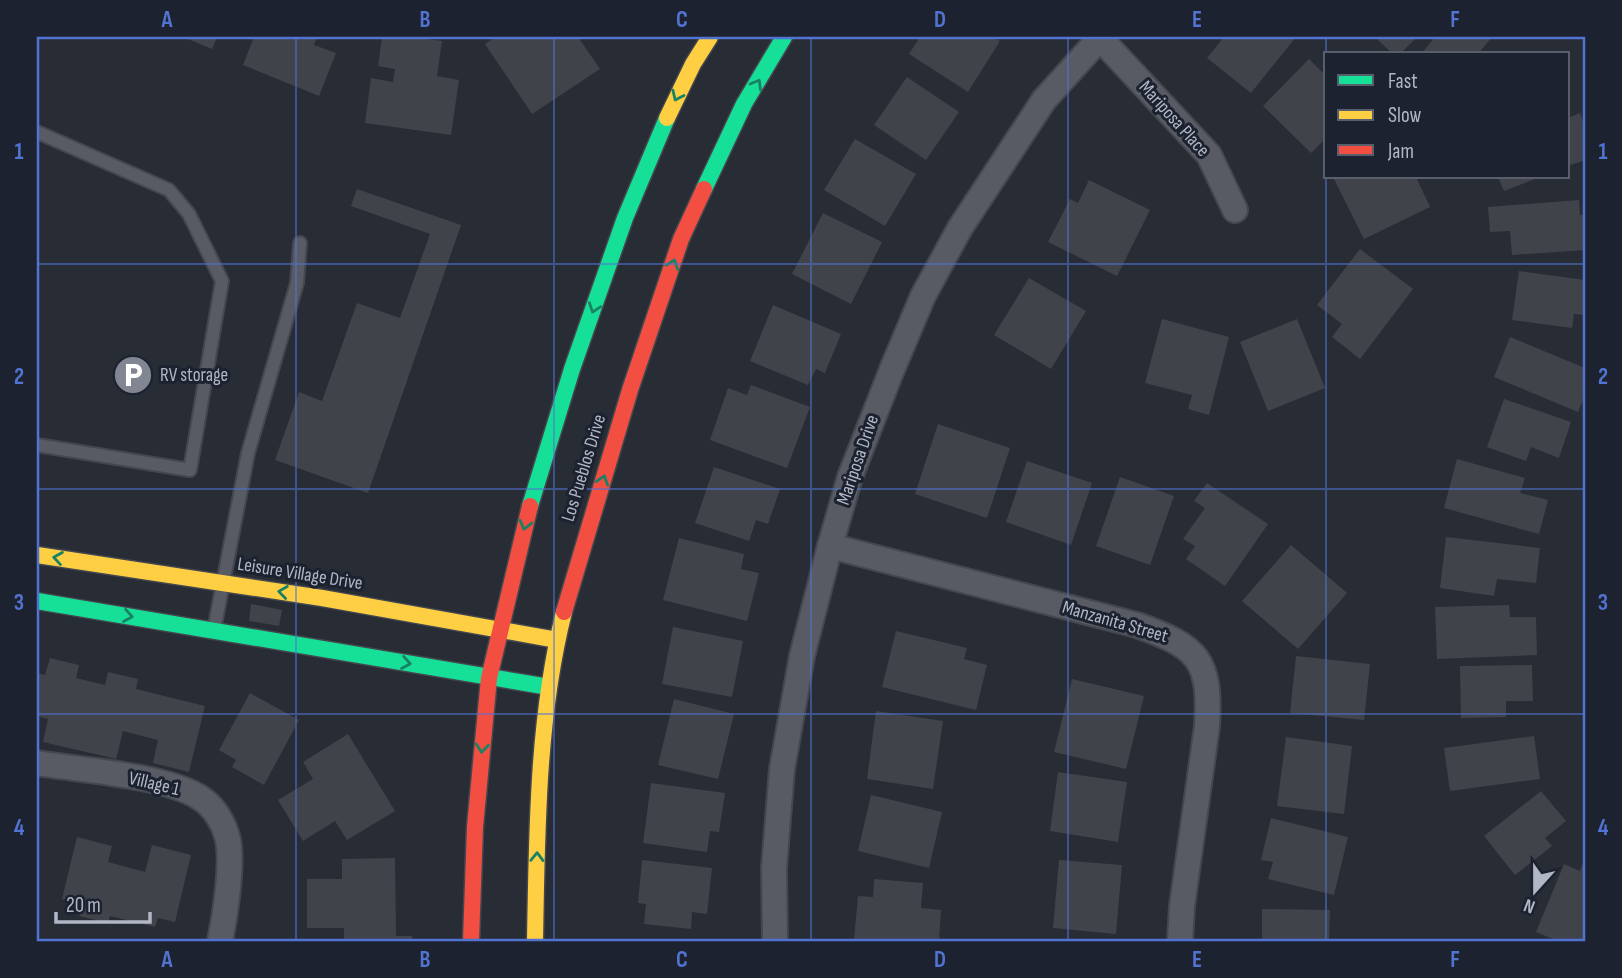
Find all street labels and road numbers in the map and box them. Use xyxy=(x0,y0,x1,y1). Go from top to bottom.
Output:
street label: Mariposa Place xyxy=(1134,76,1214,162)
street label: Los Pueblos Drive xyxy=(557,412,611,524)
street label: Mariposa Drive xyxy=(832,412,884,508)
street label: Leisure Village Drive xyxy=(236,553,364,595)
street label: Manzanita Street xyxy=(1060,596,1171,648)
street label: Village 1 xyxy=(126,767,182,801)

